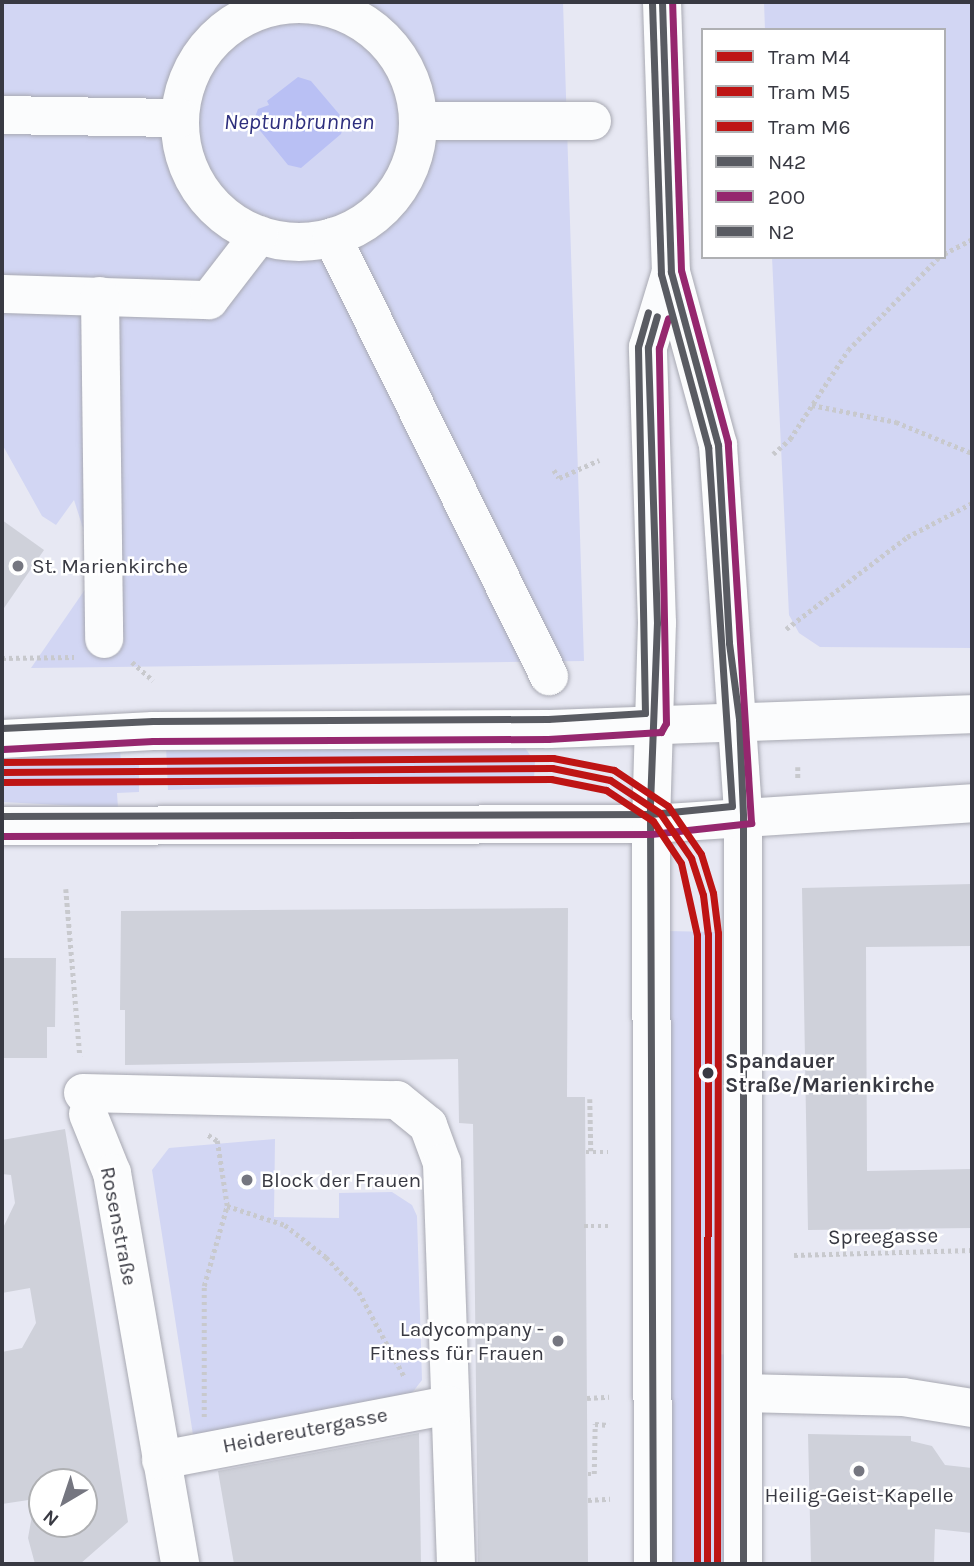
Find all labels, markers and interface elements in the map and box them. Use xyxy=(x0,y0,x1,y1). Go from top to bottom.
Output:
legend xyxy=(701,28,946,259)
text: Tram M4 xyxy=(768,45,850,69)
text: Tram M5 xyxy=(768,80,850,104)
water label: Neptunbrunnen xyxy=(224,108,374,136)
text: Tram M6 xyxy=(768,115,851,139)
text: N42 xyxy=(768,150,806,174)
text: 200 xyxy=(768,185,805,209)
text: N2 xyxy=(768,220,795,244)
place label: St. Marienkirche xyxy=(32,553,188,579)
marker: St. Marienkirche xyxy=(10,558,26,574)
place label: Spandauer Straße/Marienkirche xyxy=(725,1048,935,1098)
marker: Spandauer Straße/Marienkirche xyxy=(697,1062,719,1084)
street label: Rosenstraße xyxy=(95,1164,143,1288)
place label: Block der Frauen xyxy=(261,1167,421,1193)
marker: Block der Frauen xyxy=(239,1172,255,1188)
street label: Spreegasse xyxy=(828,1222,938,1250)
place label: Ladycompany - Fitness für Frauen xyxy=(370,1316,544,1366)
marker: Ladycompany - Fitness für Frauen xyxy=(550,1333,566,1349)
street label: Heidereutergasse xyxy=(220,1402,390,1458)
marker: Heilig-Geist-Kapelle xyxy=(851,1463,867,1479)
north arrow xyxy=(28,1468,98,1538)
place label: Heilig-Geist-Kapelle xyxy=(764,1482,954,1508)
text: N xyxy=(39,1505,63,1531)

